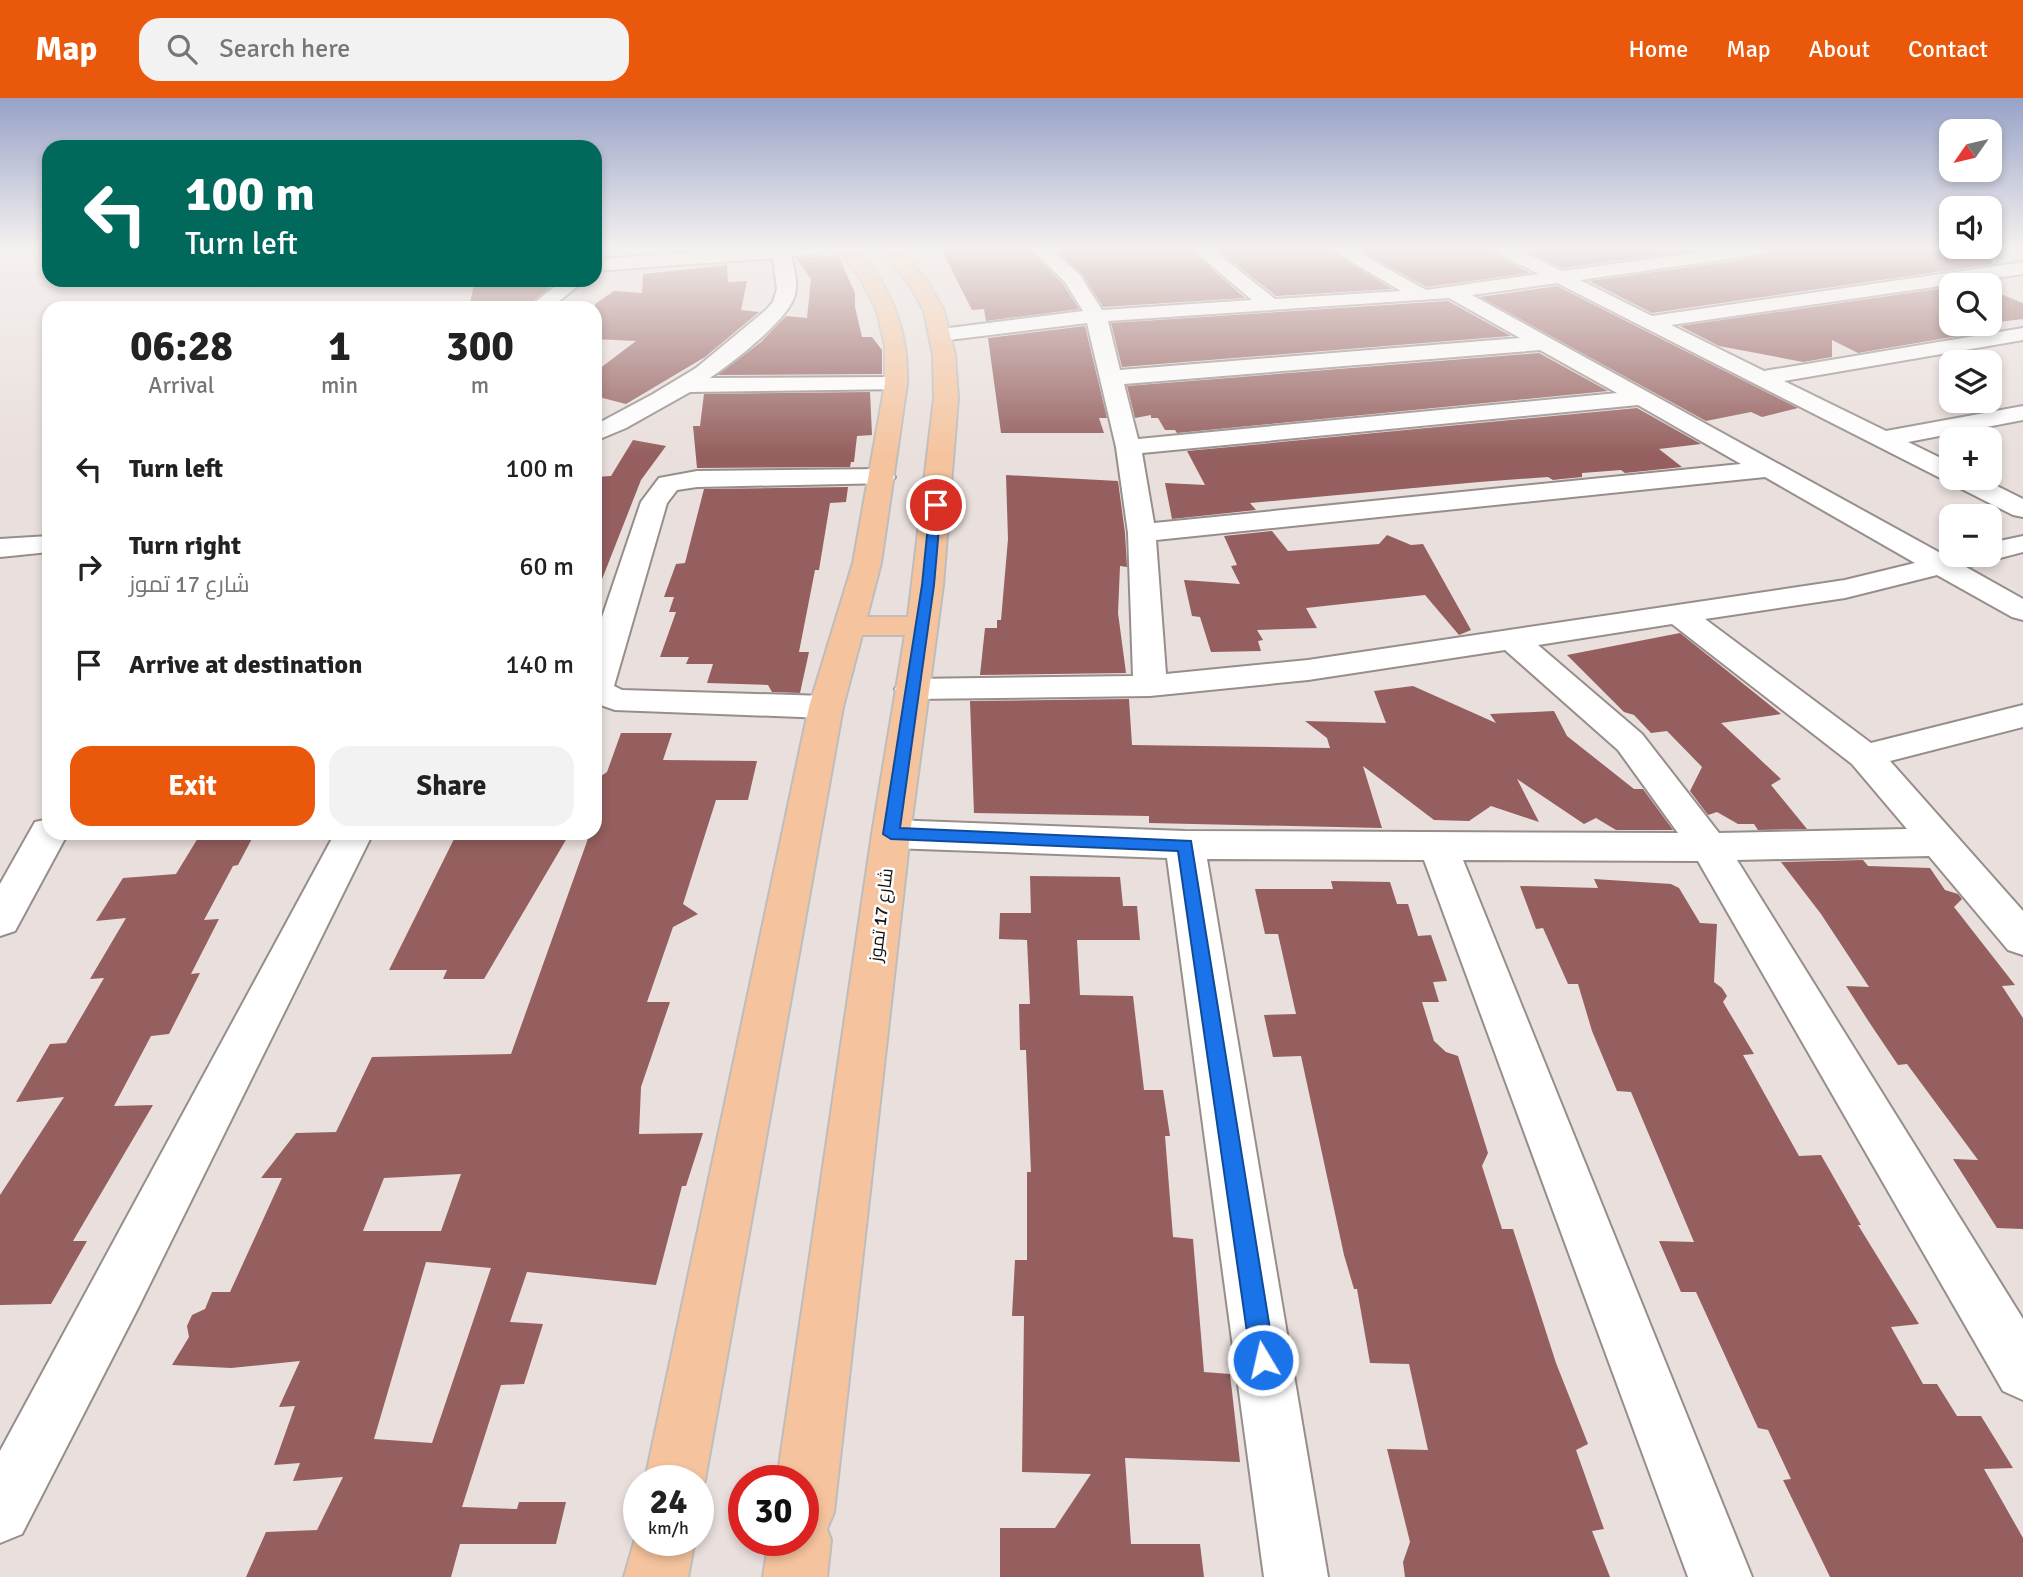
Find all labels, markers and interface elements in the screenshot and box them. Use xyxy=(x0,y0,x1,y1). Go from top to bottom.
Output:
search box xyxy=(139,18,629,81)
text: Map xyxy=(35,29,97,70)
icon: search xyxy=(163,30,201,68)
text: Search here xyxy=(219,33,350,65)
text: Home xyxy=(1628,34,1688,64)
text: Map xyxy=(1726,34,1771,64)
text: About xyxy=(1809,34,1870,64)
text: Contact xyxy=(1908,34,1988,64)
north arrow xyxy=(1939,119,2002,182)
map controls xyxy=(1939,119,2002,567)
text: 100 m xyxy=(185,164,315,224)
icon: left xyxy=(70,168,161,259)
button: sound xyxy=(1939,196,2002,259)
text: Turn left xyxy=(185,224,298,263)
button: search xyxy=(1939,273,2002,336)
text: 06:28 xyxy=(130,321,233,372)
text: 1 xyxy=(328,321,351,372)
text: 300 xyxy=(446,321,514,372)
button: layers xyxy=(1939,350,2002,413)
text: Arrival xyxy=(148,371,215,400)
text: min xyxy=(321,371,358,400)
text: m xyxy=(471,371,489,400)
button: + xyxy=(1939,427,2002,490)
icon: left xyxy=(70,450,108,488)
text: Turn left xyxy=(129,453,223,485)
text: 100 m xyxy=(505,453,574,485)
pin xyxy=(906,475,966,535)
icon: arrive xyxy=(917,486,955,524)
button: − xyxy=(1939,504,2002,567)
text: Turn right xyxy=(129,530,241,562)
icon: right xyxy=(70,548,108,586)
text: 60 m xyxy=(519,551,574,583)
text: شارع 17 تموز xyxy=(129,570,250,599)
icon: arrive xyxy=(70,646,108,684)
text: Arrive at destination xyxy=(129,649,362,681)
text: 140 m xyxy=(505,649,574,681)
button: Exit xyxy=(70,746,315,826)
button: Share xyxy=(329,746,574,826)
street label: شارع 17 تموز xyxy=(864,867,899,964)
position arrow xyxy=(1226,1323,1300,1397)
speed limit sign: 30 xyxy=(728,1465,819,1556)
text: 24 xyxy=(650,1480,687,1523)
text: km/h xyxy=(648,1517,689,1539)

